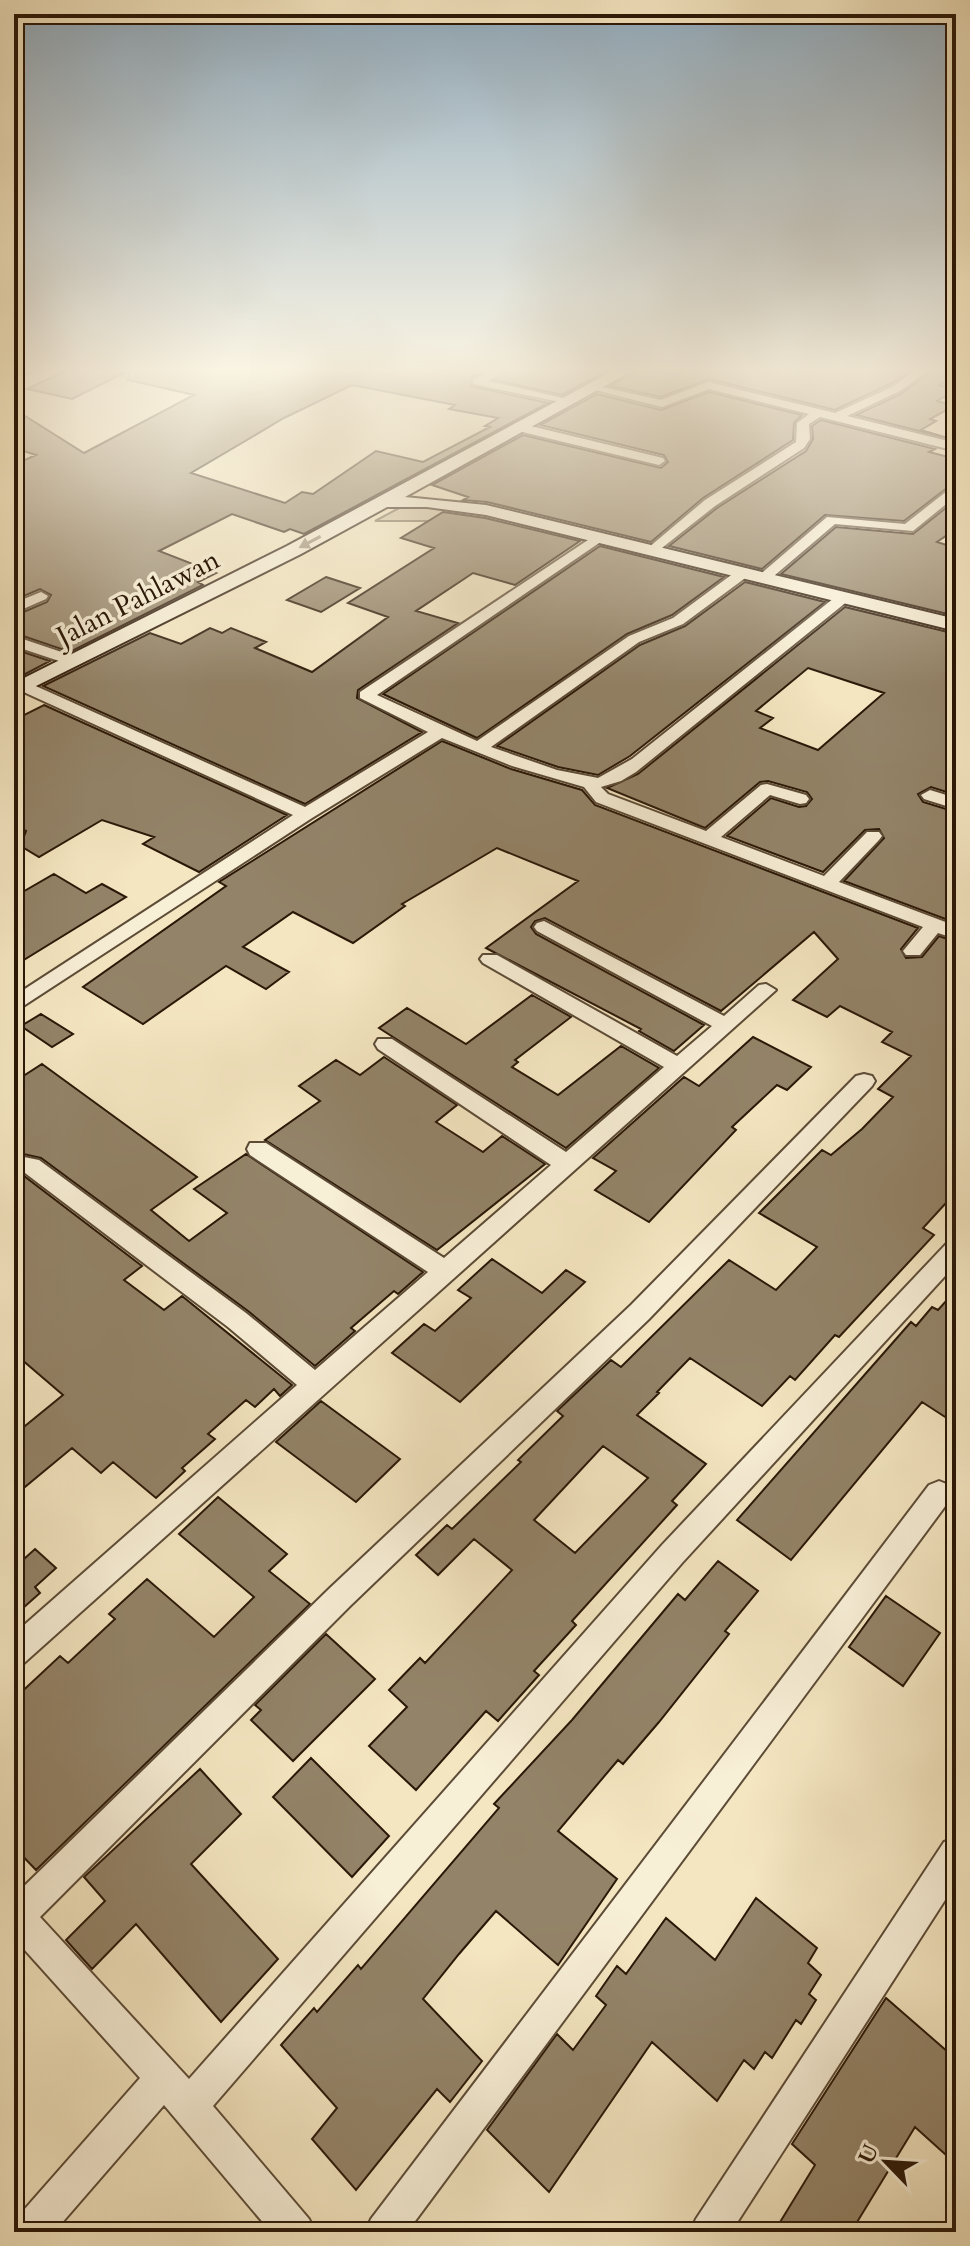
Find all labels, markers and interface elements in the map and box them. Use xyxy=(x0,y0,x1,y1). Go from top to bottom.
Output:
one-way arrow xyxy=(299,534,321,548)
street label: Jalan Pahlawan xyxy=(47,541,226,657)
north arrow xyxy=(846,2122,926,2202)
text: U xyxy=(851,2139,886,2168)

